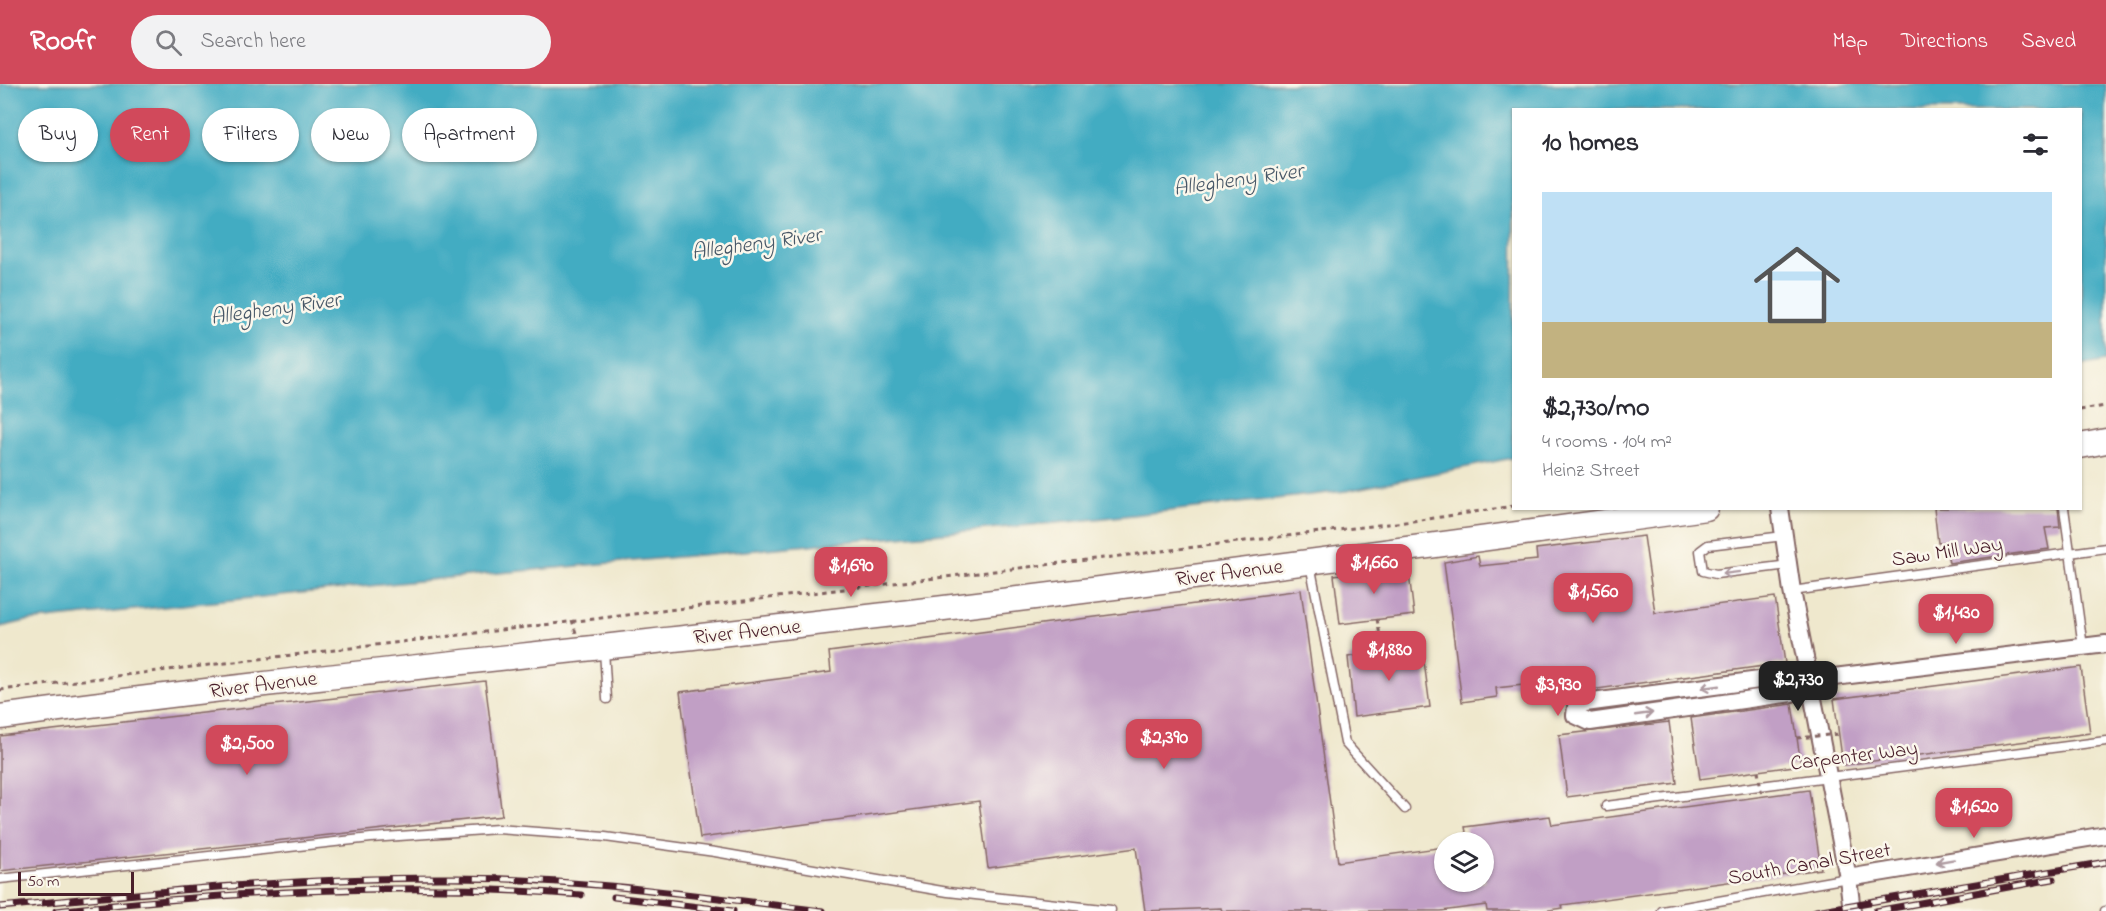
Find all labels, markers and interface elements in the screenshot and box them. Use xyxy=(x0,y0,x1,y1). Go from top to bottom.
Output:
search box xyxy=(131,15,551,69)
text: Roofr xyxy=(30,22,95,63)
icon: search xyxy=(152,26,185,59)
text: Search here xyxy=(200,26,306,58)
text: Map xyxy=(1832,27,1868,57)
text: Directions xyxy=(1901,27,1988,57)
text: Saved xyxy=(2021,27,2076,57)
chip: Buy xyxy=(18,108,98,162)
chip: Rent xyxy=(110,108,190,162)
chip: Filters xyxy=(202,108,299,162)
chip: New xyxy=(311,108,390,162)
chip: Apartment xyxy=(402,108,537,162)
text: 10 homes xyxy=(1542,125,1639,163)
icon: filters xyxy=(2019,128,2052,161)
water label: Allegheny River xyxy=(1171,156,1308,206)
water label: Allegheny River xyxy=(689,220,826,270)
icon: home xyxy=(1743,231,1851,339)
water label: Allegheny River xyxy=(208,285,345,335)
text: $2,730/mo xyxy=(1542,390,1650,428)
text: 4 rooms · 104 m² xyxy=(1542,428,1672,457)
text: Heinz Street xyxy=(1542,457,1640,486)
street label: Saw Mill Way xyxy=(1890,530,2005,578)
pin: $1,660 xyxy=(1325,544,1423,595)
pin: $1,690 xyxy=(802,547,900,598)
text: $1,660 xyxy=(1350,549,1398,578)
text: $1,690 xyxy=(828,552,874,581)
street label: River Avenue xyxy=(1174,552,1285,595)
one-way arrow xyxy=(1721,567,1741,578)
pin: $1,560 xyxy=(1544,573,1642,624)
text: $1,560 xyxy=(1568,578,1618,607)
pin: $1,430 xyxy=(1907,594,2005,645)
text: $1,430 xyxy=(1932,599,1980,628)
street label: River Avenue xyxy=(692,612,803,654)
pin: $1,880 xyxy=(1340,631,1438,682)
text: $1,880 xyxy=(1366,636,1412,665)
pin: $2,730 xyxy=(1749,661,1847,712)
street label: River Avenue xyxy=(208,664,319,707)
pin: $3,930 xyxy=(1509,666,1607,717)
text: $2,730 xyxy=(1773,666,1823,695)
text: $3,930 xyxy=(1535,671,1581,700)
one-way arrow xyxy=(1701,681,1721,692)
one-way arrow xyxy=(1634,708,1654,719)
pin: $2,390 xyxy=(1115,719,1213,770)
text: $2,390 xyxy=(1140,724,1188,753)
pin: $2,500 xyxy=(198,725,296,776)
text: $2,500 xyxy=(220,730,274,759)
street label: Carpenter Way xyxy=(1789,734,1920,782)
pin: $1,620 xyxy=(1925,788,2023,839)
text: $1,620 xyxy=(1949,793,1999,822)
map controls xyxy=(1434,832,1494,892)
button: layers xyxy=(1434,832,1494,892)
street label: South Canal Street xyxy=(1726,836,1893,894)
one-way arrow xyxy=(1935,856,1955,867)
scale bar xyxy=(18,869,134,896)
text: 50 m xyxy=(27,870,59,894)

